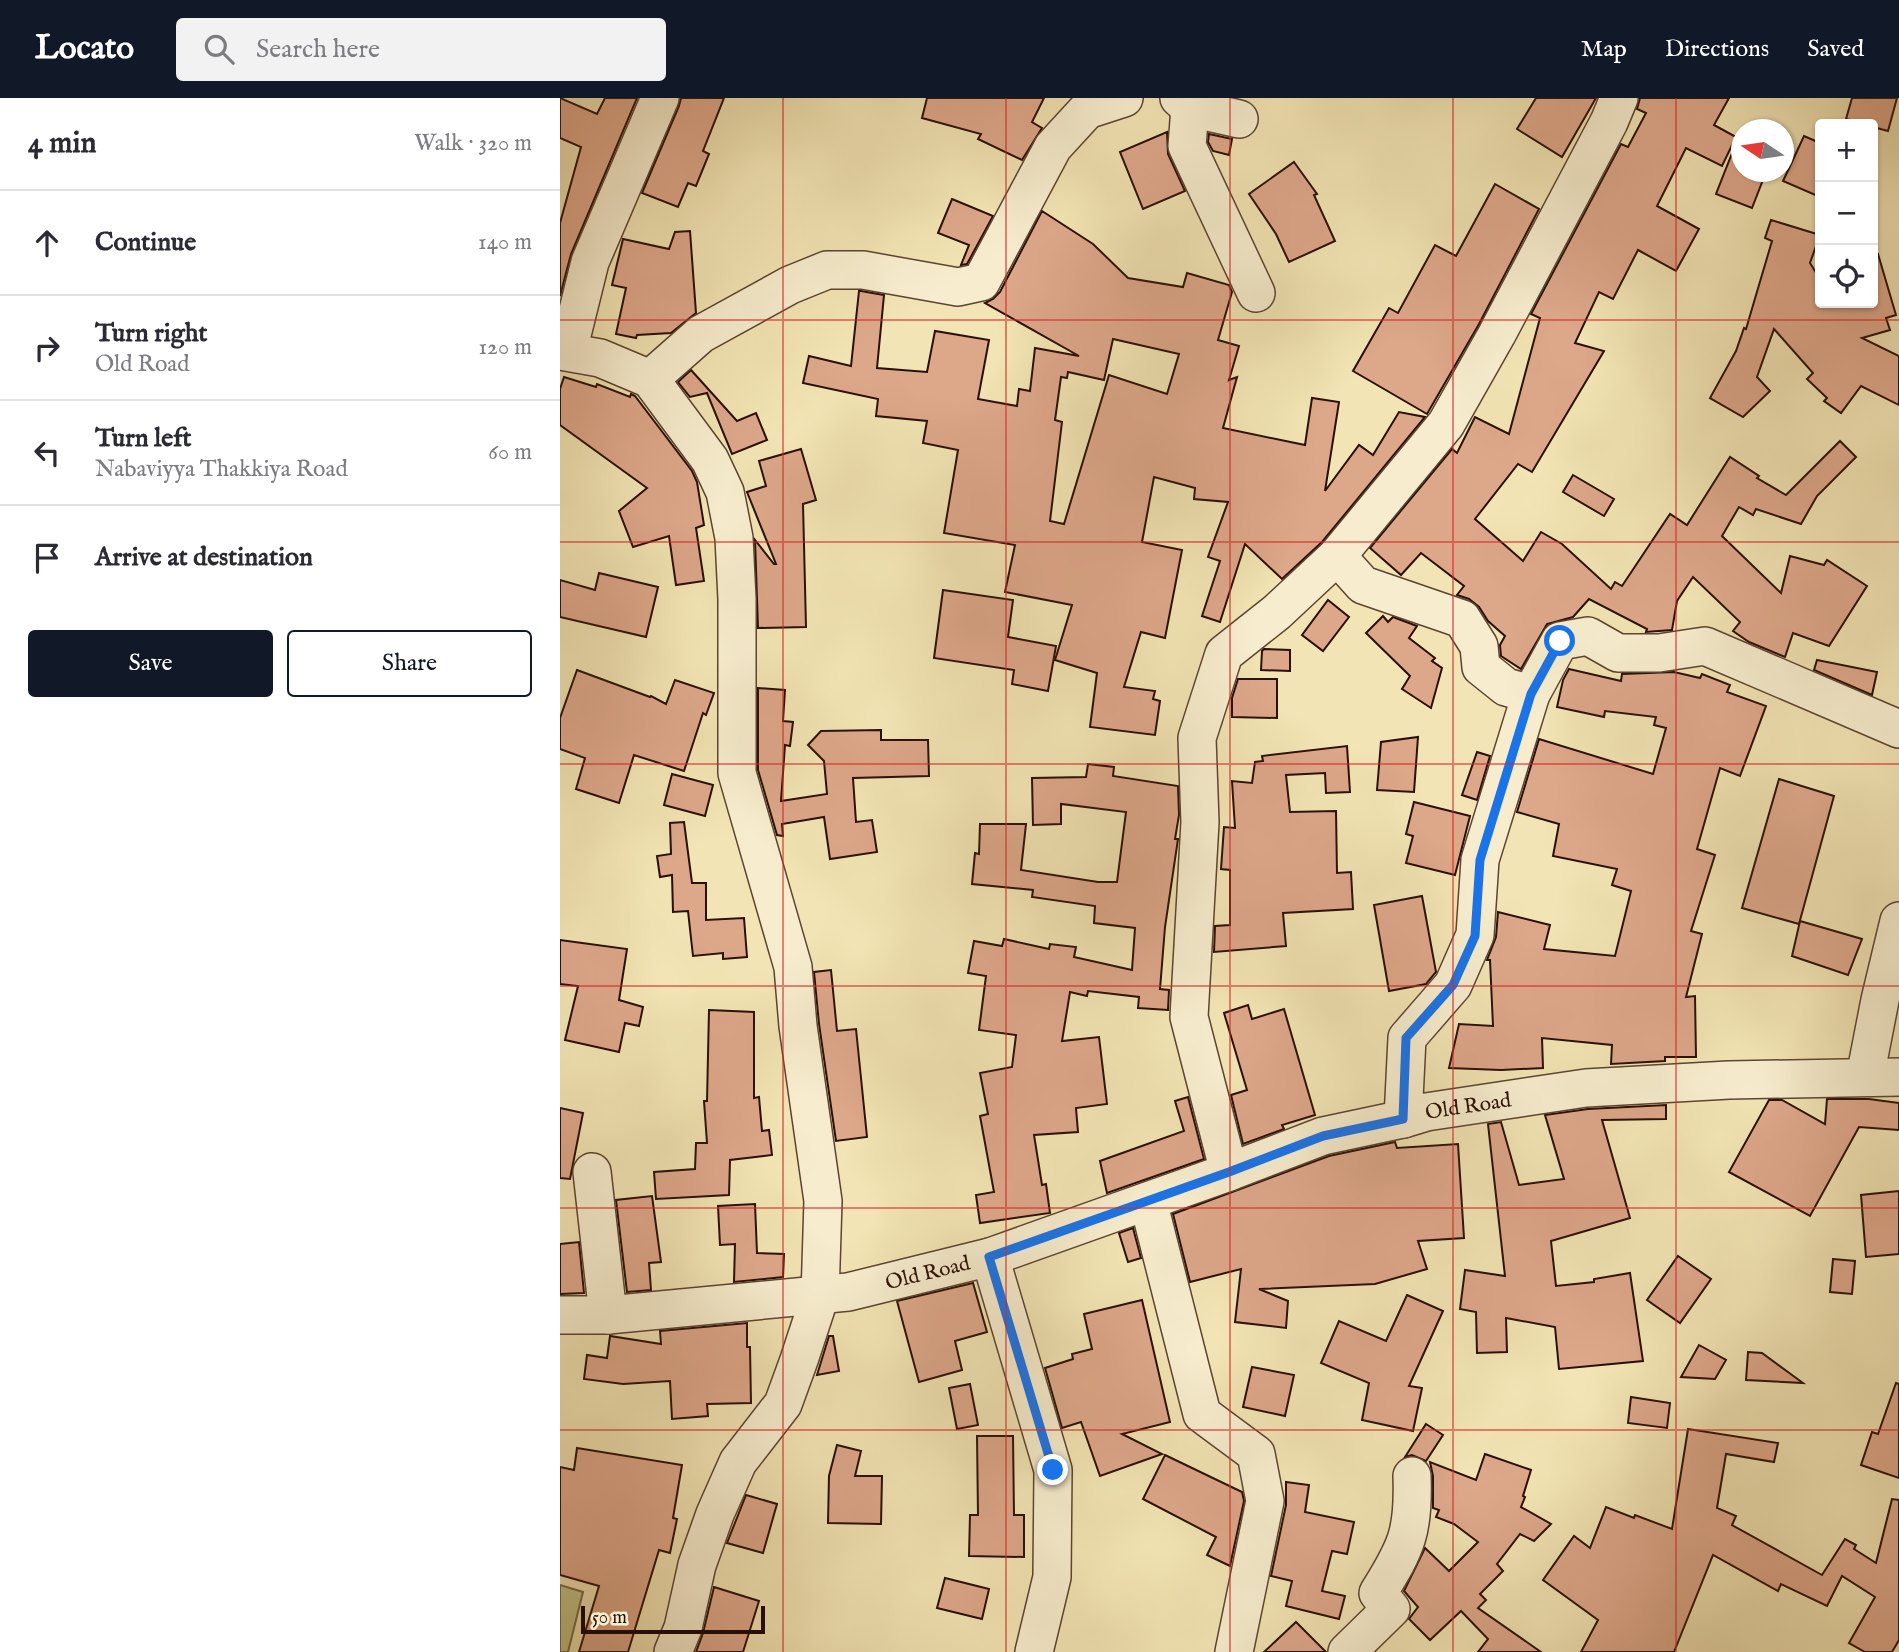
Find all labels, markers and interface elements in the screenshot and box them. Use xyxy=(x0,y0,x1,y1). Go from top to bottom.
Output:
search box xyxy=(176,18,666,81)
text: Locato xyxy=(35,28,134,70)
icon: search xyxy=(200,30,238,68)
text: Search here xyxy=(256,33,380,66)
text: Map xyxy=(1581,34,1627,65)
text: Directions xyxy=(1665,34,1769,65)
text: Saved xyxy=(1807,34,1864,65)
north arrow xyxy=(1731,119,1794,182)
map controls xyxy=(1815,119,1878,308)
button: + xyxy=(1815,119,1878,182)
text: 4 min xyxy=(28,125,96,163)
text: Walk · 320 m xyxy=(414,129,532,158)
button: − xyxy=(1815,182,1878,245)
icon: ahead xyxy=(28,224,66,262)
text: Continue xyxy=(95,226,196,259)
text: 140 m xyxy=(478,228,532,257)
button: locate xyxy=(1815,245,1878,308)
text: Turn right xyxy=(95,317,208,350)
icon: right xyxy=(28,329,66,367)
text: 120 m xyxy=(479,333,532,362)
text: Old Road xyxy=(95,350,190,379)
text: Turn left xyxy=(95,422,192,455)
icon: left xyxy=(28,434,66,472)
text: 60 m xyxy=(488,438,532,467)
text: Nabaviyya Thakkiya Road xyxy=(95,455,348,484)
icon: arrive xyxy=(28,539,66,577)
text: Arrive at destination xyxy=(95,541,313,574)
route start xyxy=(1544,625,1575,656)
button: Save xyxy=(28,630,273,697)
button: Share xyxy=(287,630,532,697)
street label: Old Road xyxy=(1424,1087,1514,1127)
street label: Old Road xyxy=(883,1250,974,1297)
route end xyxy=(1037,1454,1068,1485)
scale bar xyxy=(581,1603,765,1635)
text: 50 m xyxy=(592,1606,627,1630)

